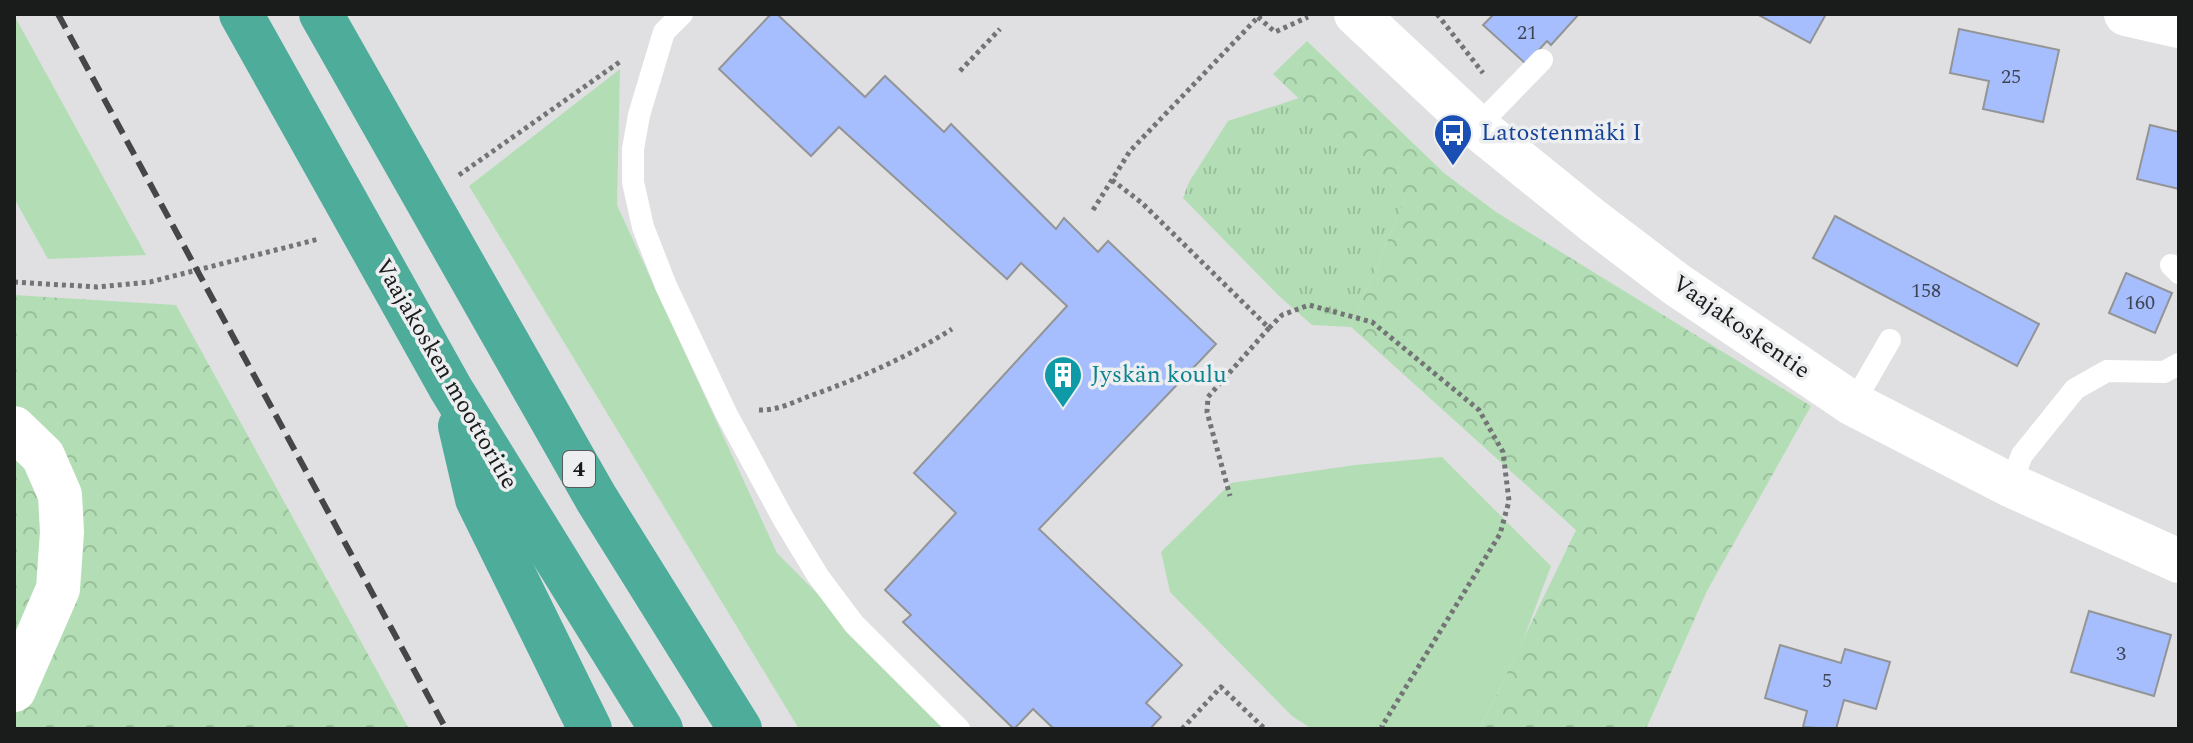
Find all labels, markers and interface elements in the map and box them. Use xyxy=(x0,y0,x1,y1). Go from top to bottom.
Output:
house number: 21 xyxy=(1517,18,1537,48)
house number: 25 xyxy=(2001,62,2021,92)
bus stop icon: Latostenmäki I xyxy=(1432,112,1474,167)
place label: Latostenmäki I xyxy=(1481,115,1642,151)
street label: Vaajakosken moottoritie xyxy=(365,252,527,496)
street label: Vaajakoskentie xyxy=(1665,266,1817,388)
house number: 158 xyxy=(1911,276,1941,306)
house number: 160 xyxy=(2125,288,2155,318)
building icon: Jyskän koulu xyxy=(1042,354,1084,409)
place label: Jyskän koulu xyxy=(1091,357,1227,393)
road number: 4 xyxy=(563,451,595,487)
house number: 3 xyxy=(2116,639,2126,669)
house number: 5 xyxy=(1822,666,1832,696)

